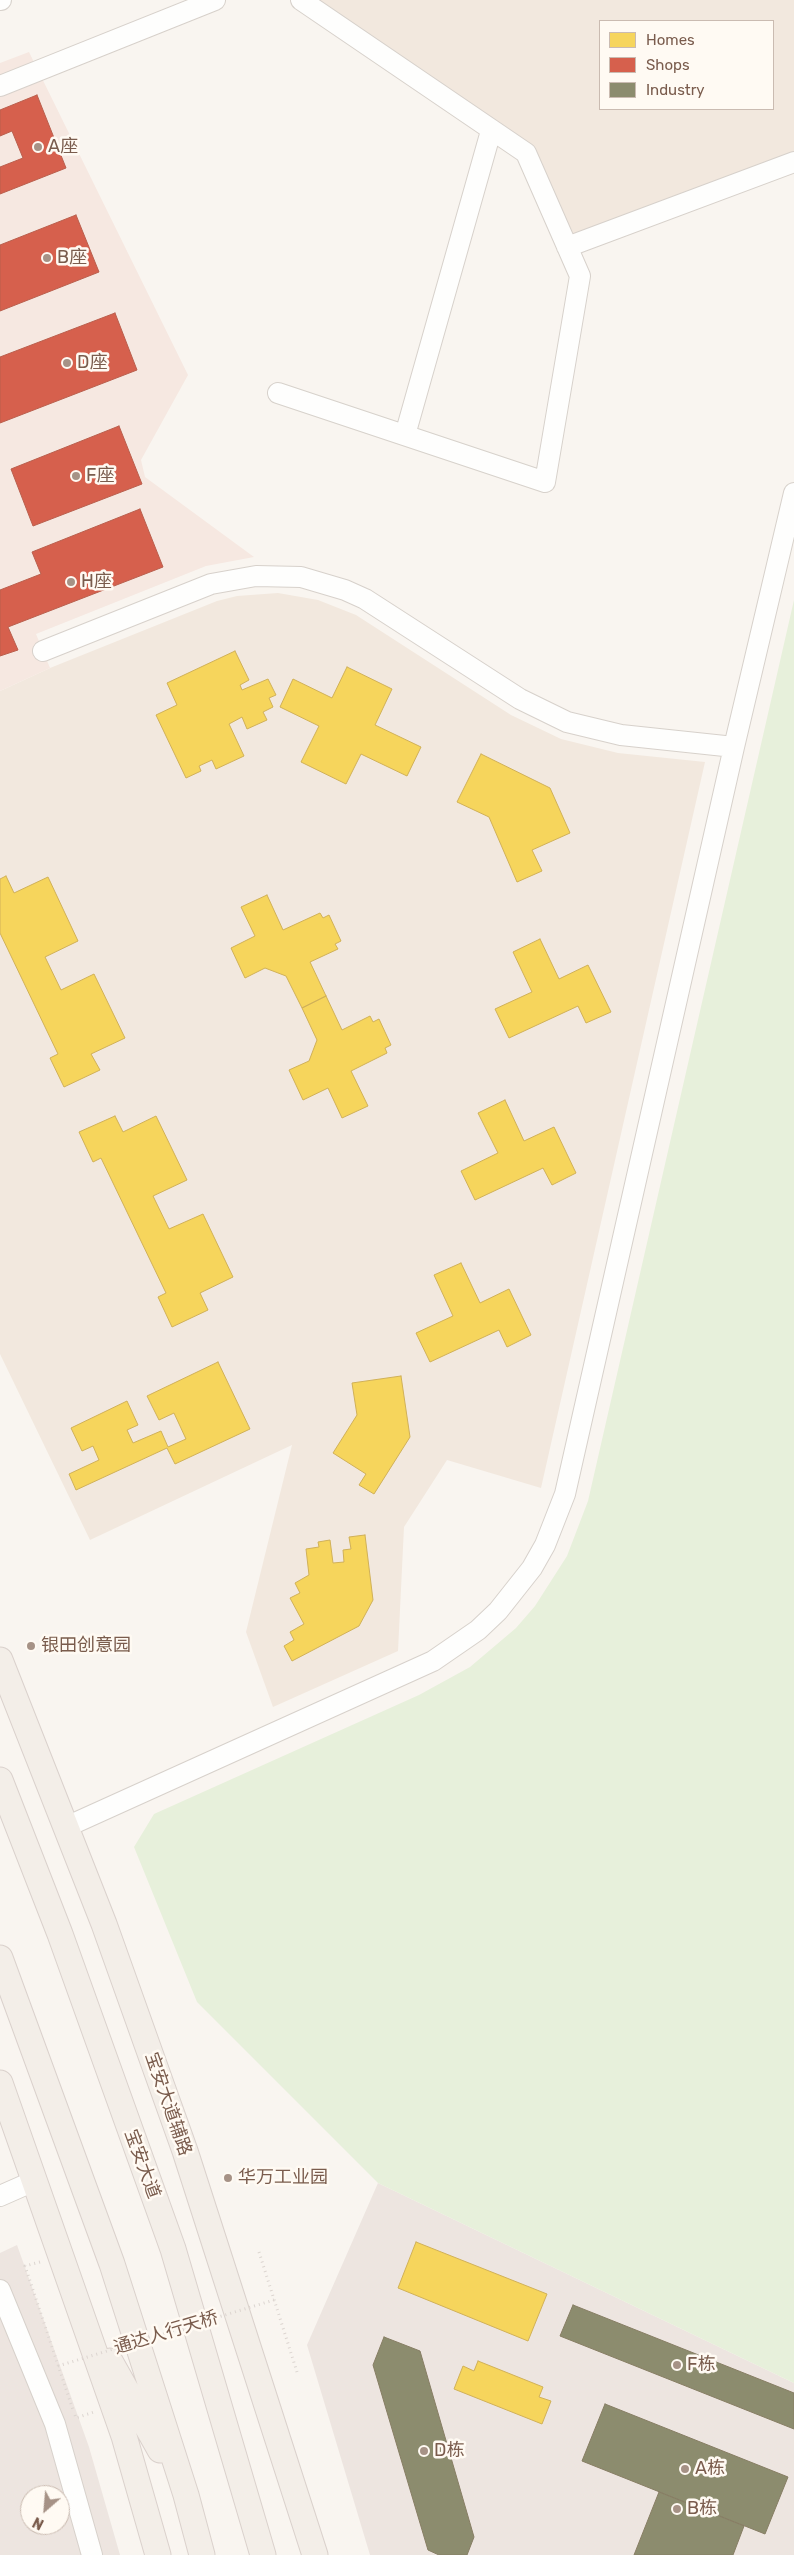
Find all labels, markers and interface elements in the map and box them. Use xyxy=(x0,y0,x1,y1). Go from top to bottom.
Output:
legend xyxy=(599,20,774,110)
text: Homes xyxy=(646,31,695,49)
text: Shops xyxy=(646,56,690,74)
text: Industry xyxy=(646,81,705,99)
place label: A座 xyxy=(48,136,78,158)
marker: A座 xyxy=(32,141,44,153)
place label: B座 xyxy=(57,247,87,269)
marker: B座 xyxy=(41,252,53,264)
place label: D座 xyxy=(77,352,107,374)
marker: D座 xyxy=(61,357,73,369)
place label: F座 xyxy=(86,465,115,487)
marker: F座 xyxy=(70,470,82,482)
place label: H座 xyxy=(81,571,112,593)
marker: H座 xyxy=(65,576,77,588)
place label: 银田创意园 xyxy=(41,1635,131,1657)
marker: 银田创意园 xyxy=(25,1640,37,1652)
street label: 宝安大道辅路 xyxy=(140,2049,196,2159)
street label: 宝安大道 xyxy=(120,2126,164,2202)
place label: 华万工业园 xyxy=(238,2167,328,2189)
marker: 华万工业园 xyxy=(222,2172,234,2184)
street label: 通达人行天桥 xyxy=(111,2307,221,2359)
place label: F栋 xyxy=(687,2354,716,2376)
marker: F栋 xyxy=(671,2359,683,2371)
place label: D栋 xyxy=(434,2440,464,2462)
marker: D栋 xyxy=(418,2445,430,2457)
place label: A栋 xyxy=(695,2458,725,2480)
marker: A栋 xyxy=(679,2463,691,2475)
north arrow xyxy=(20,2485,70,2535)
place label: B栋 xyxy=(687,2498,717,2520)
marker: B栋 xyxy=(671,2503,683,2515)
text: N xyxy=(30,2513,47,2533)

